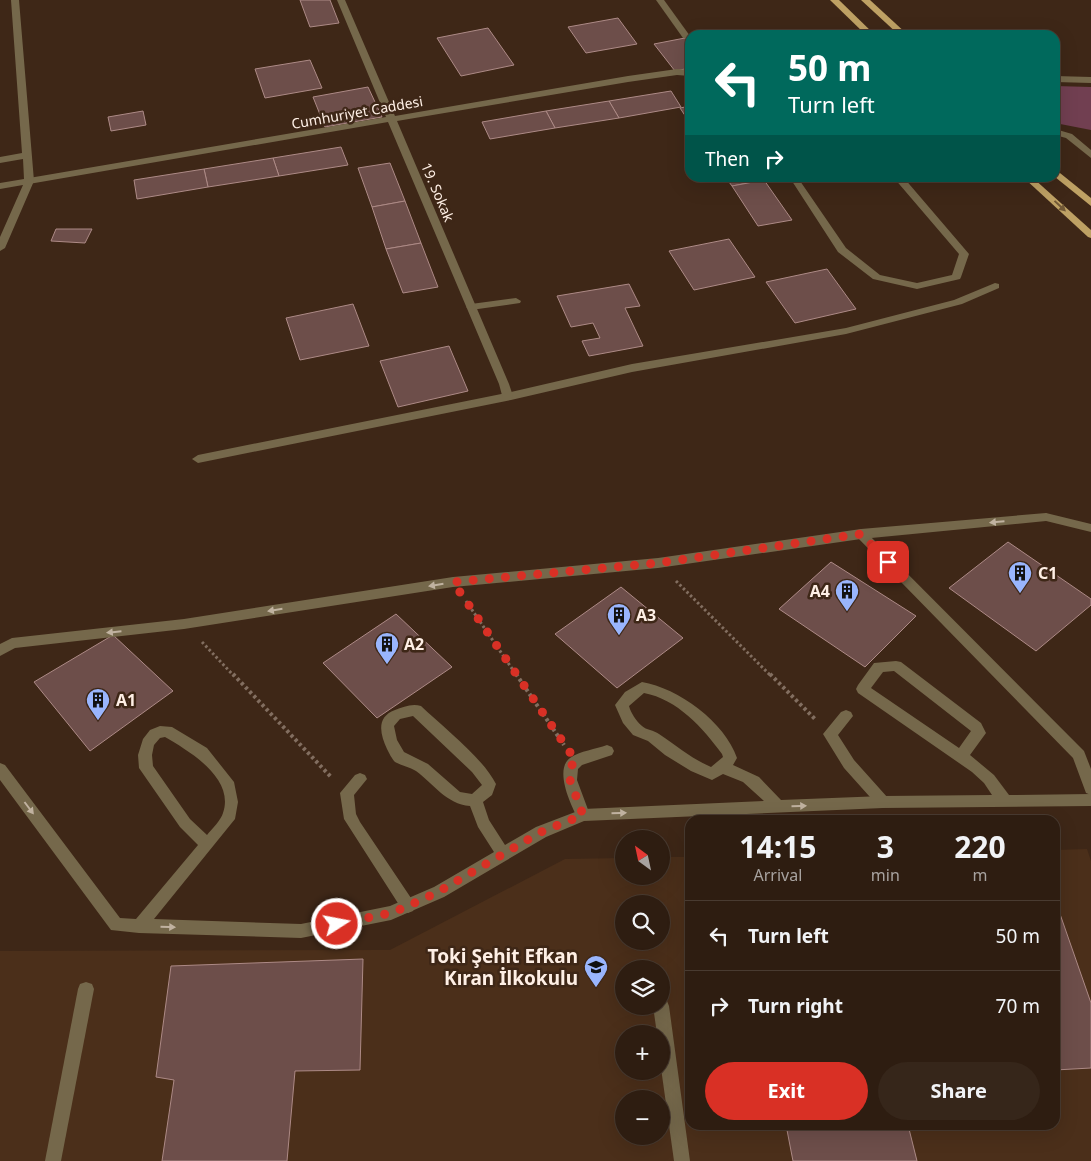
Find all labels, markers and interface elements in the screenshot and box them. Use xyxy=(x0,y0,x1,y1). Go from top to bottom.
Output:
text: 50 m xyxy=(788,44,871,91)
icon: left xyxy=(705,50,770,115)
text: Turn left xyxy=(788,89,875,119)
street label: Cumhuriyet Caddesi xyxy=(290,91,424,133)
icon: right xyxy=(760,145,788,173)
text: Then xyxy=(705,146,750,172)
street label: 19. Sokak xyxy=(417,160,459,225)
one-way arrow xyxy=(1053,200,1065,212)
one-way arrow xyxy=(989,518,1005,526)
pin xyxy=(867,541,909,583)
icon: arrive xyxy=(874,548,902,576)
building icon: C1 xyxy=(1007,560,1033,594)
place label: C1 xyxy=(1038,562,1057,584)
building icon: A4 xyxy=(834,578,860,612)
place label: A4 xyxy=(810,580,830,602)
one-way arrow xyxy=(427,581,443,589)
building icon: A3 xyxy=(606,602,632,636)
place label: A3 xyxy=(636,604,656,626)
one-way arrow xyxy=(267,606,283,614)
one-way arrow xyxy=(106,628,122,636)
building icon: A2 xyxy=(374,631,400,665)
place label: A2 xyxy=(404,633,424,655)
building icon: A1 xyxy=(85,687,111,721)
place label: A1 xyxy=(116,689,136,711)
one-way arrow xyxy=(24,801,34,815)
one-way arrow xyxy=(792,801,808,809)
one-way arrow xyxy=(612,809,628,817)
text: 14:15 xyxy=(739,826,816,867)
text: 3 xyxy=(877,826,894,867)
text: 220 xyxy=(954,826,1006,867)
north arrow xyxy=(615,830,670,885)
map controls xyxy=(615,830,670,1145)
text: Arrival xyxy=(753,864,802,886)
text: min xyxy=(871,864,900,886)
text: m xyxy=(972,864,987,886)
button: search xyxy=(615,895,670,950)
position arrow xyxy=(310,897,362,949)
icon: left xyxy=(705,922,733,950)
one-way arrow xyxy=(160,923,176,931)
text: Turn left xyxy=(748,923,829,949)
text: 50 m xyxy=(996,923,1040,949)
place label: Toki Şehit Efkan Kıran İlkokulu xyxy=(428,943,578,991)
school or university icon: Toki Şehit Efkan Kıran İlkokulu xyxy=(583,954,609,988)
button: layers xyxy=(615,960,670,1015)
icon: right xyxy=(705,992,733,1020)
text: Turn right xyxy=(748,993,843,1019)
text: 70 m xyxy=(996,993,1040,1019)
button: + xyxy=(615,1025,670,1080)
button: Exit xyxy=(705,1062,868,1120)
button: Share xyxy=(878,1062,1040,1120)
button: − xyxy=(615,1090,670,1145)

